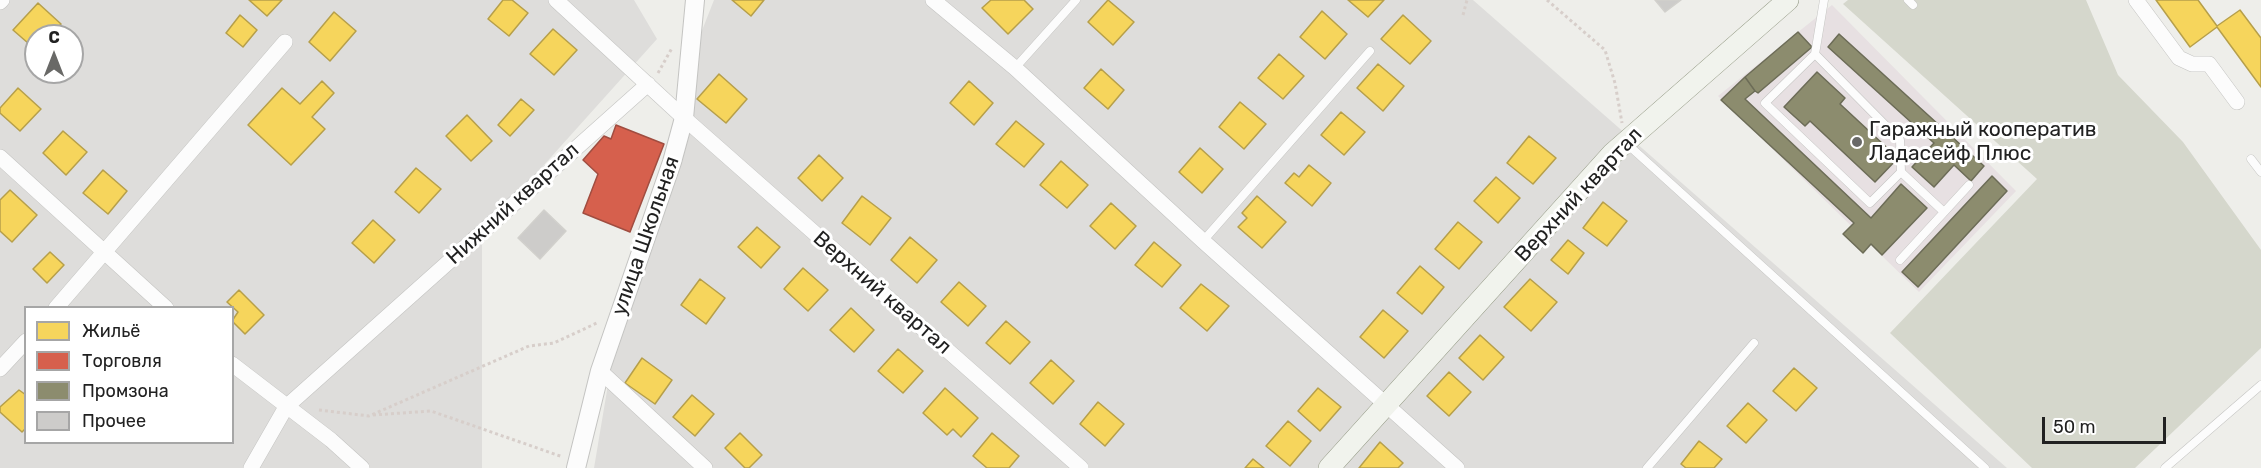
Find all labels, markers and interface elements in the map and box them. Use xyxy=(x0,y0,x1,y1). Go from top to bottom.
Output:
north arrow xyxy=(24,24,84,84)
text: С xyxy=(48,28,60,47)
place label: Гаражный кооператив Ладасейф Плюс xyxy=(1869,117,2097,167)
street label: Верхний квартал xyxy=(1510,122,1648,268)
marker: Гаражный кооператив Ладасейф Плюс xyxy=(1850,135,1864,149)
street label: Нижний квартал xyxy=(441,138,585,270)
street label: улица Школьная xyxy=(607,153,685,319)
street label: Верхний квартал xyxy=(808,226,956,360)
legend xyxy=(24,306,234,444)
text: Жильё xyxy=(82,320,140,342)
text: Торговля xyxy=(82,350,162,372)
text: Промзона xyxy=(82,380,169,402)
scale bar xyxy=(2045,405,2170,443)
text: Прочее xyxy=(82,410,146,432)
text: 50 m xyxy=(2053,416,2096,438)

